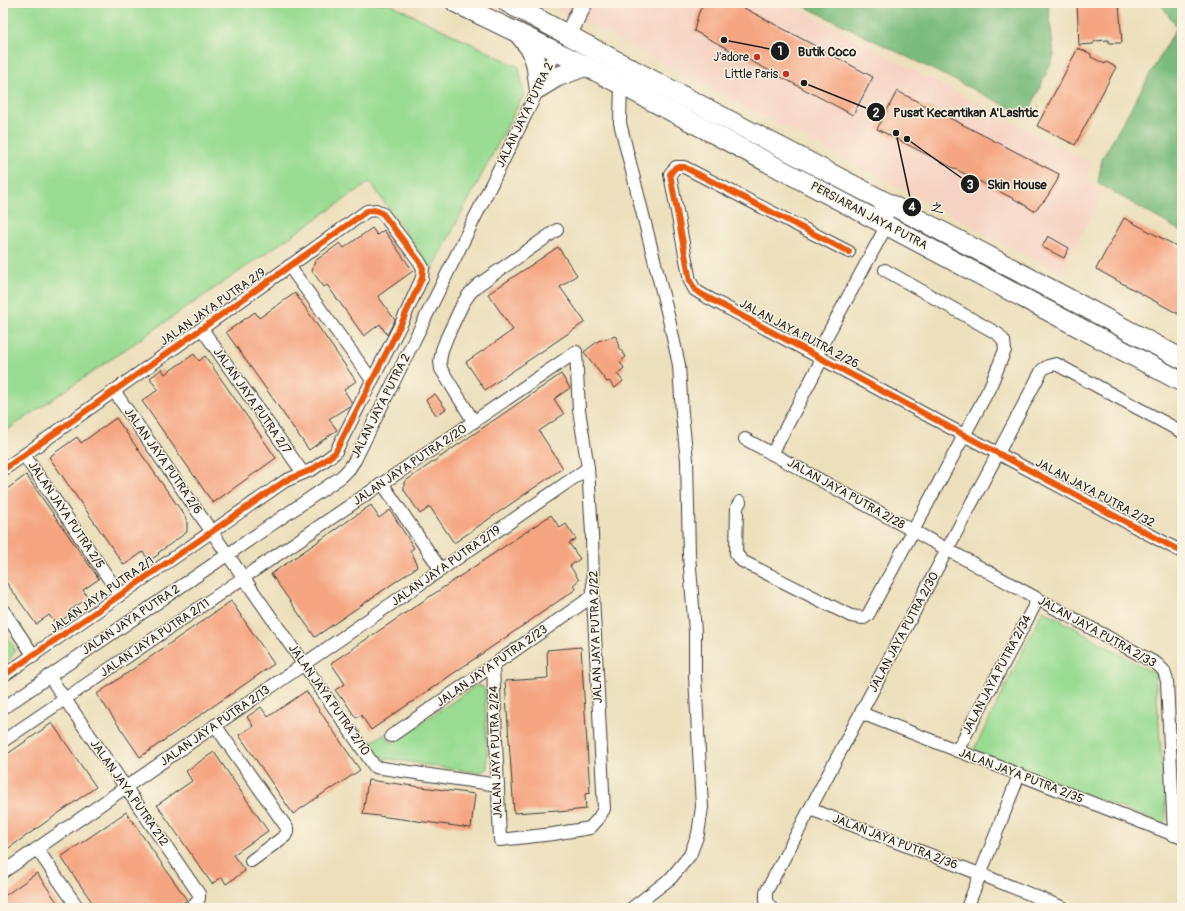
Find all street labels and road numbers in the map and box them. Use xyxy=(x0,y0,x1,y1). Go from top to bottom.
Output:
street label: JALAN JAYA PUTRA 2 xyxy=(493,60,557,170)
street label: PERSIARAN JAYA PUTRA xyxy=(808,179,930,253)
street label: JALAN JAYA PUTRA 2/9 xyxy=(157,265,269,349)
street label: JALAN JAYA PUTRA 2/26 xyxy=(737,296,861,372)
street label: JALAN JAYA PUTRA 2/7 xyxy=(210,345,295,457)
street label: JALAN JAYA PUTRA 2 xyxy=(348,351,414,461)
street label: JALAN JAYA PUTRA 2/6 xyxy=(121,405,205,517)
street label: JALAN JAYA PUTRA 2/20 xyxy=(350,421,470,509)
street label: JALAN JAYA PUTRA 2/28 xyxy=(785,455,907,533)
street label: JALAN JAYA PUTRA 2/32 xyxy=(1033,455,1157,531)
street label: JALAN JAYA PUTRA 2/5 xyxy=(25,459,107,571)
street label: JALAN JAYA PUTRA 2/19 xyxy=(388,523,504,609)
street label: JALAN JAYA PUTRA 2/1 xyxy=(47,554,157,636)
street label: JALAN JAYA PUTRA 2/30 xyxy=(866,569,942,695)
street label: JALAN JAYA PUTRA 2/22 xyxy=(586,570,606,704)
street label: JALAN JAYA PUTRA 2 xyxy=(79,582,183,658)
street label: JALAN JAYA PUTRA 2/33 xyxy=(1035,593,1159,671)
street label: JALAN JAYA PUTRA 2/11 xyxy=(97,596,213,680)
street label: JALAN JAYA PUTRA 2/34 xyxy=(959,613,1035,737)
street label: JALAN JAYA PUTRA 2/23 xyxy=(433,622,551,710)
street label: JALAN JAYA PUTRA 2/10 xyxy=(285,642,373,758)
street label: JALAN JAYA PUTRA 2/13 xyxy=(157,682,273,770)
street label: JALAN JAYA PUTRA 2/24 xyxy=(486,685,506,819)
street label: JALAN JAYA PUTRA 212 xyxy=(87,737,172,849)
street label: JALAN JAYA PUTRA 2/35 xyxy=(956,745,1086,807)
street label: JALAN JAYA PUTRA 2/36 xyxy=(830,811,960,873)

